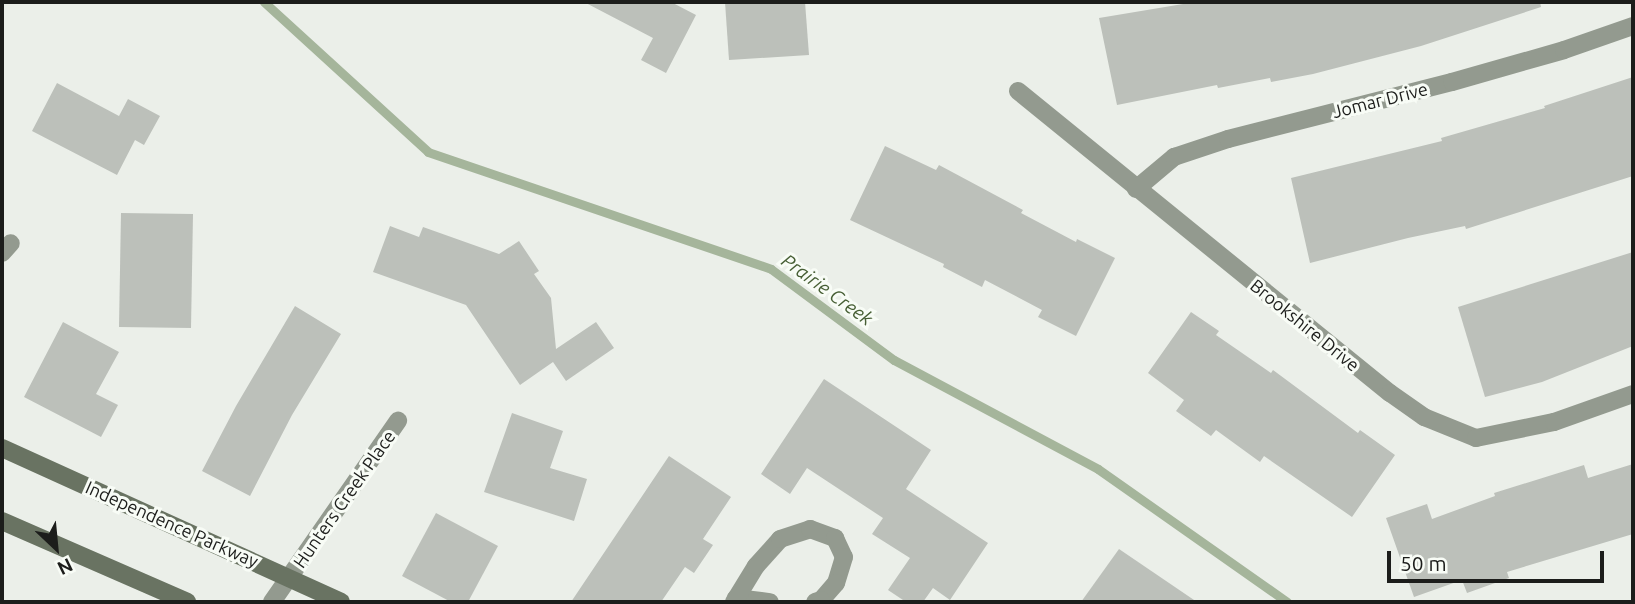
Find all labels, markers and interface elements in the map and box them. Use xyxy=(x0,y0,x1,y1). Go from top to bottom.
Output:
street label: Jomar Drive xyxy=(1330,78,1430,122)
water label: Prairie Creek xyxy=(777,249,877,331)
street label: Brookshire Drive xyxy=(1246,274,1364,376)
street label: Hunters Creek Place xyxy=(288,426,400,572)
street label: Independence Parkway xyxy=(82,476,262,572)
north arrow xyxy=(21,513,91,583)
scale bar xyxy=(1390,538,1607,582)
text: 50 m xyxy=(1400,551,1447,575)
text: N xyxy=(54,554,76,580)

